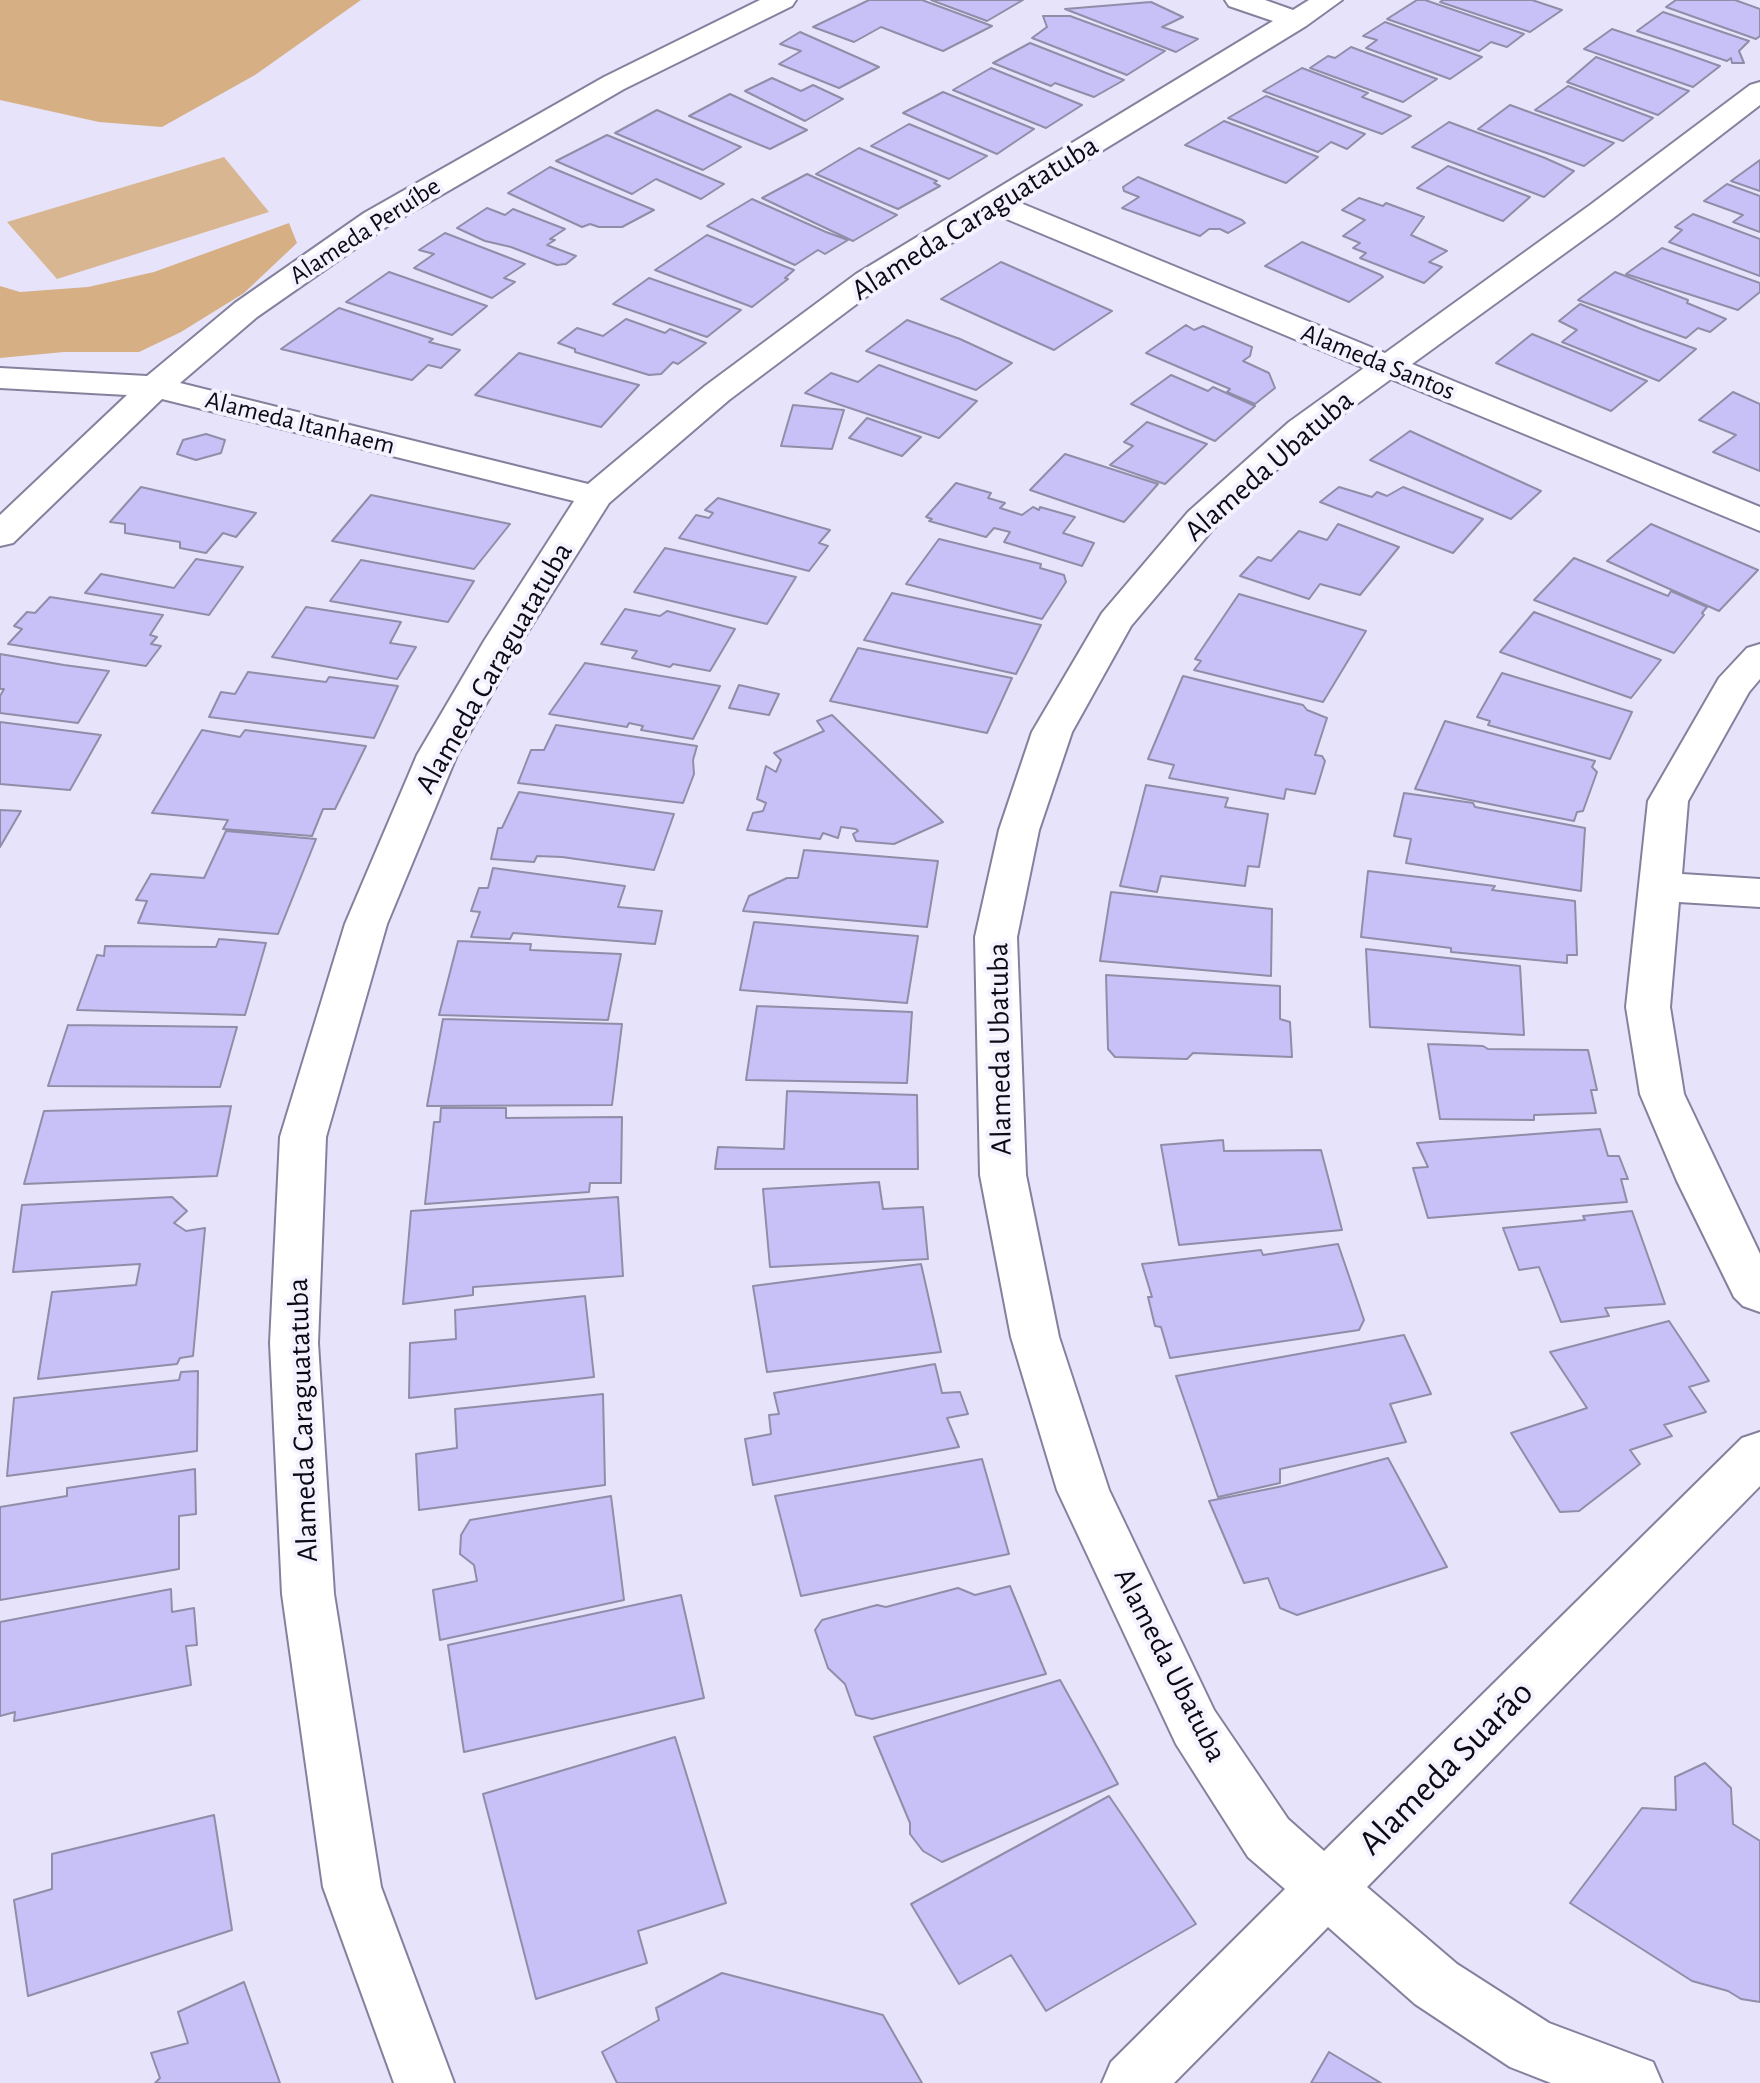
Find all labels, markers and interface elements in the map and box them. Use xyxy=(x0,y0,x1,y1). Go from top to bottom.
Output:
street label: Alameda Caraguatatuba xyxy=(845,127,1105,309)
street label: Alameda Peruíbe xyxy=(284,171,446,291)
street label: Alameda Santos xyxy=(1297,317,1459,407)
street label: Alameda Ubatuba xyxy=(1177,383,1361,549)
street label: Alameda Itanhaem xyxy=(202,384,398,462)
street label: Alameda Caraguatatuba xyxy=(407,536,581,800)
street label: Alameda Ubatuba xyxy=(980,942,1020,1156)
street label: Alameda Caraguatatuba xyxy=(280,1277,326,1563)
street label: Alameda Ubatuba xyxy=(1106,1562,1234,1768)
street label: Alameda Suarão xyxy=(1349,1671,1543,1865)

